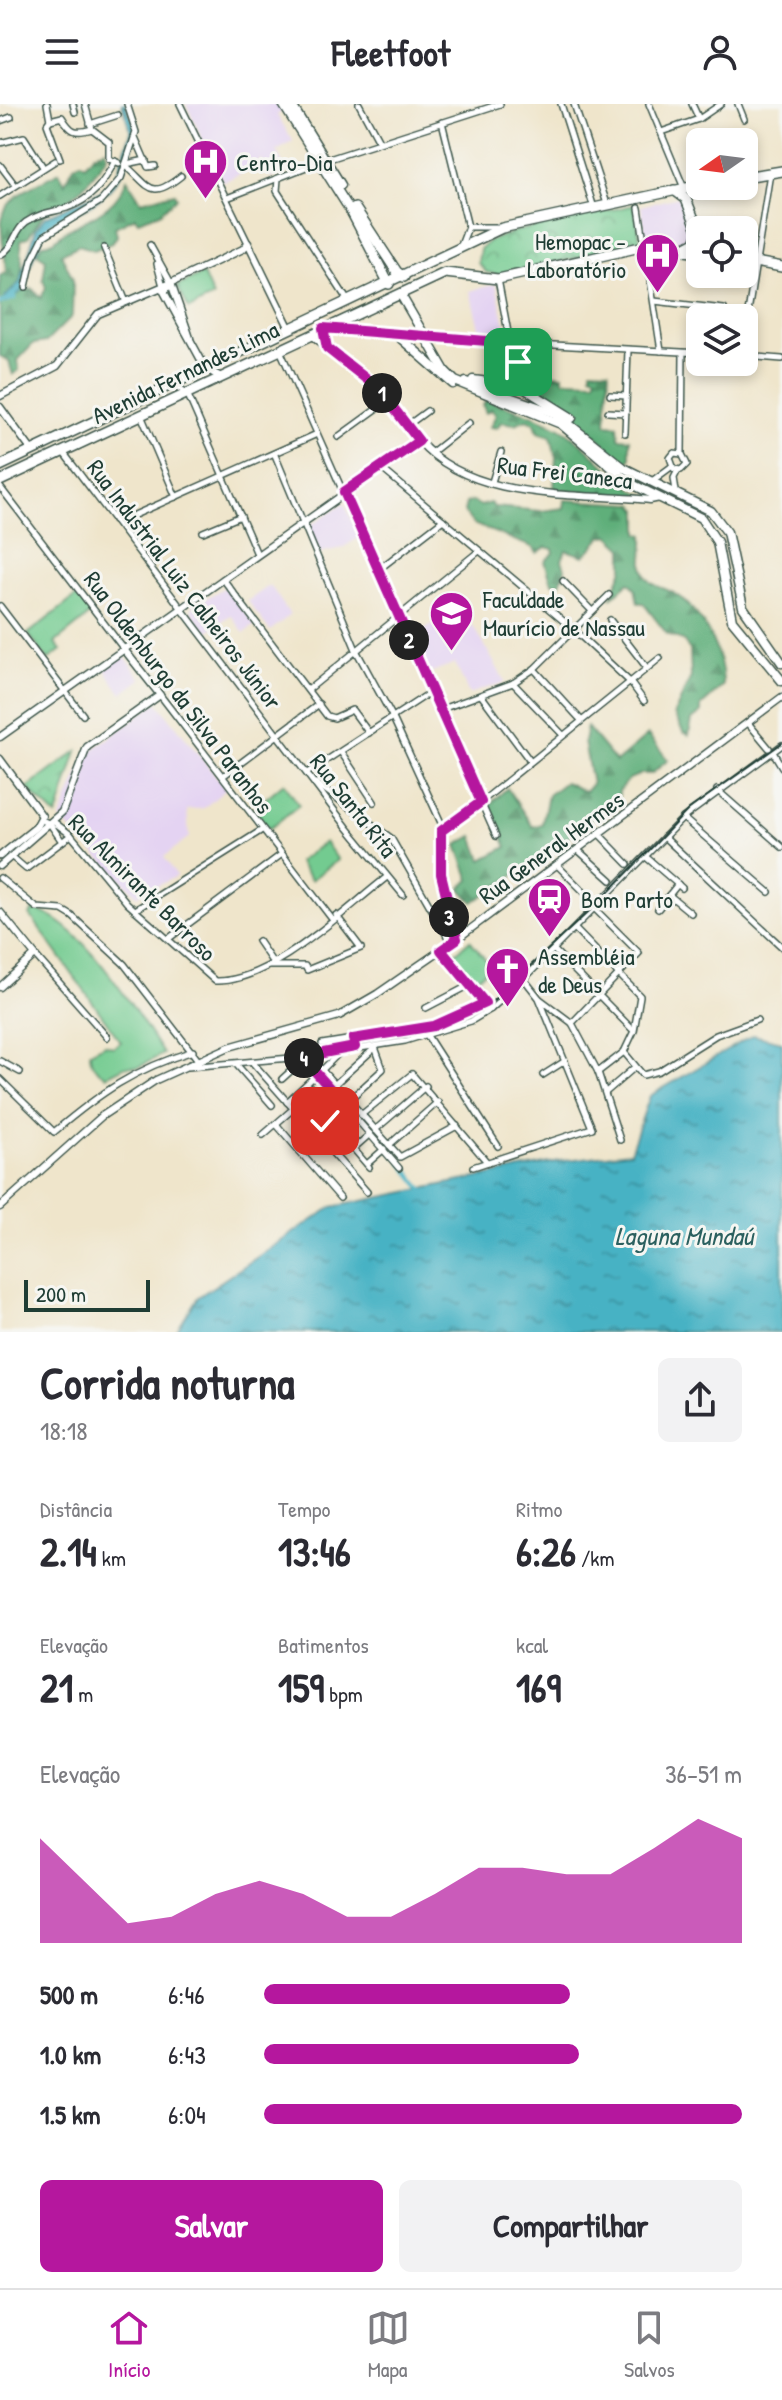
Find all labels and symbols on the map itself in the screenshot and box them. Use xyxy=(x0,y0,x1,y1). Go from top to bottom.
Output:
north arrow xyxy=(686,128,758,200)
hospital icon: Centro-Dia xyxy=(181,138,229,201)
place label: Centro-Dia xyxy=(236,146,333,178)
place label: Hemopac - Laboratório xyxy=(527,225,626,285)
hospital icon: Hemopac - Laboratório xyxy=(633,231,681,294)
street label: Avenida Fernandes Lima xyxy=(86,313,284,431)
pin xyxy=(484,328,552,396)
pin: 1 xyxy=(362,373,402,413)
street label: Rua Frei Caneca xyxy=(496,448,634,496)
street label: Rua Industrial Luiz Calheiros Júnior xyxy=(80,452,290,716)
street label: Rua Oldemburgo da Silva Paranhos xyxy=(77,564,281,820)
place label: Faculdade Maurício de Nassau xyxy=(482,583,645,643)
school or university icon: Faculdade Maurício de Nassau xyxy=(428,589,476,652)
pin: 2 xyxy=(389,620,429,660)
street label: Rua Santa Rita xyxy=(303,746,405,864)
street label: Rua General Hermes xyxy=(472,783,630,911)
street label: Rua Almirante Barroso xyxy=(62,806,224,968)
station icon: Bom Parto xyxy=(526,875,574,938)
place label: Bom Parto xyxy=(581,883,673,915)
pin: 3 xyxy=(429,897,469,937)
place label: Assembléia de Deus xyxy=(538,940,635,1000)
church icon: Assembléia de Deus xyxy=(483,946,531,1009)
pin: 4 xyxy=(284,1038,324,1078)
pin xyxy=(291,1087,359,1155)
water label: Laguna Mundaú xyxy=(615,1218,756,1254)
scale bar xyxy=(24,1276,150,1312)

